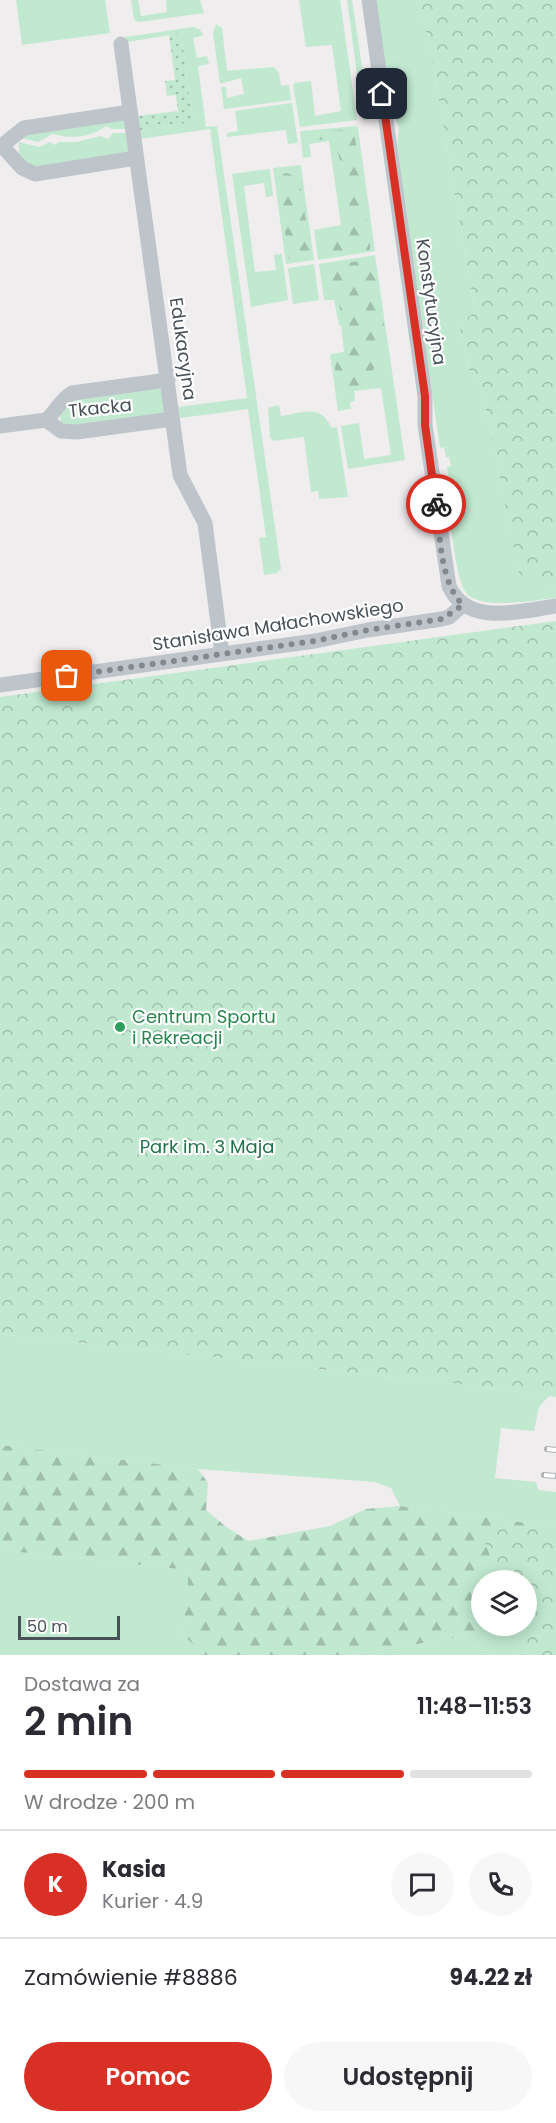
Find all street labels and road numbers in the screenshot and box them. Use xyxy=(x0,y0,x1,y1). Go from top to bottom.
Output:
street label: Konstytucyjna xyxy=(410,237,453,367)
street label: Edukacyjna xyxy=(164,296,203,402)
street label: Tkacka xyxy=(67,392,133,423)
street label: Stanisława Małachowskiego xyxy=(150,592,405,657)

